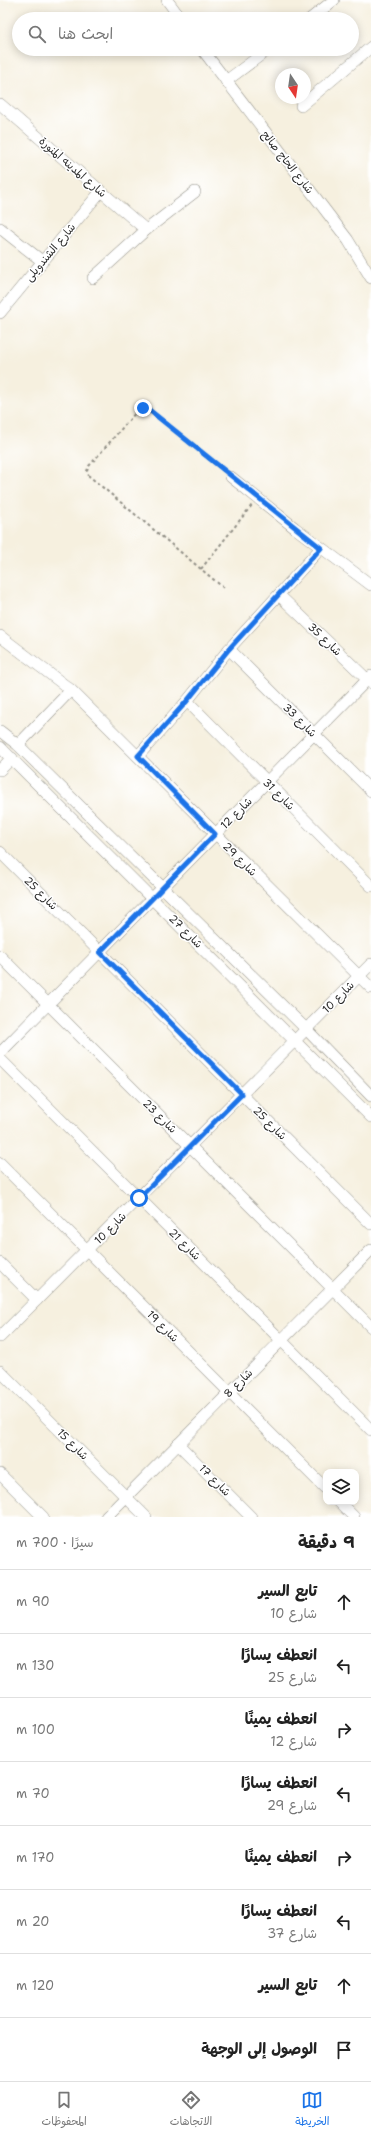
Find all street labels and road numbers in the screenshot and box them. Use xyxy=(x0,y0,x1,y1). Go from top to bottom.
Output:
street label: شارع الحاج صالح xyxy=(257,128,317,198)
street label: شارع المدينه المنورة xyxy=(35,134,110,202)
street label: شارع الشندويلى xyxy=(22,220,80,285)
street label: شارع 35 xyxy=(304,619,345,660)
street label: شارع 33 xyxy=(279,700,320,741)
street label: شارع 31 xyxy=(259,775,298,814)
street label: شارع 12 xyxy=(217,794,256,833)
street label: شارع 29 xyxy=(219,839,260,880)
street label: شارع 25 xyxy=(20,873,61,914)
street label: شارع 27 xyxy=(165,911,206,952)
street label: شارع 10 xyxy=(319,978,358,1017)
street label: شارع 23 xyxy=(139,1096,180,1137)
street label: شارع 25 xyxy=(249,1103,290,1144)
street label: شارع 10 xyxy=(91,1209,130,1248)
street label: شارع 21 xyxy=(165,1225,204,1264)
street label: شارع 19 xyxy=(143,1307,182,1346)
street label: شارع 8 xyxy=(221,1366,257,1402)
street label: شارع 15 xyxy=(53,1425,92,1464)
street label: شارع 17 xyxy=(195,1461,234,1500)

